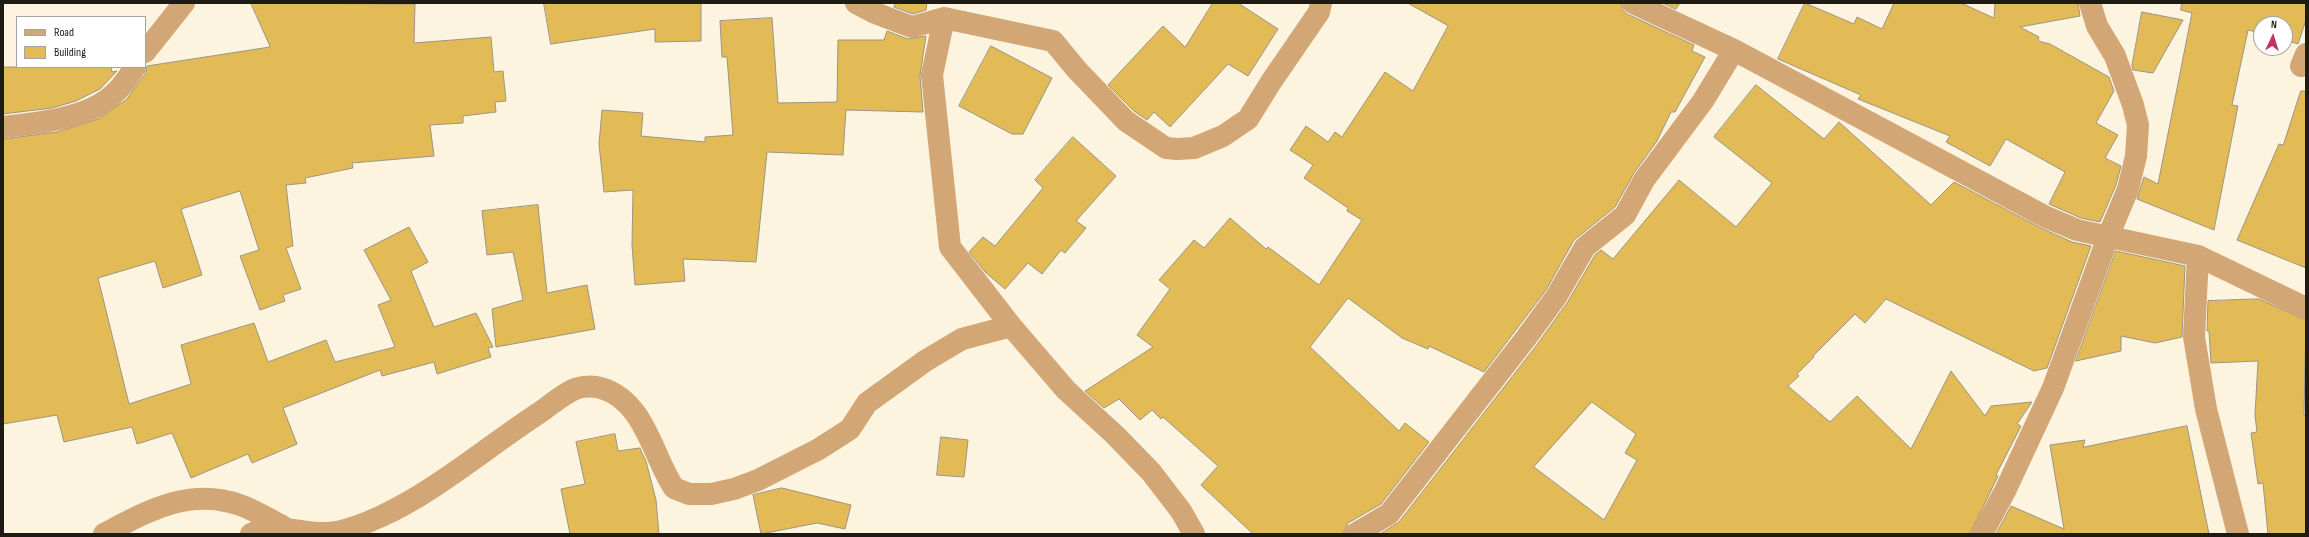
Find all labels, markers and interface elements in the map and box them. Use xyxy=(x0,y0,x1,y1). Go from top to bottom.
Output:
legend xyxy=(16,16,146,68)
north arrow xyxy=(2253,16,2293,56)
text: N xyxy=(2270,18,2277,31)
text: Road xyxy=(54,25,74,40)
text: Building xyxy=(54,45,86,60)

